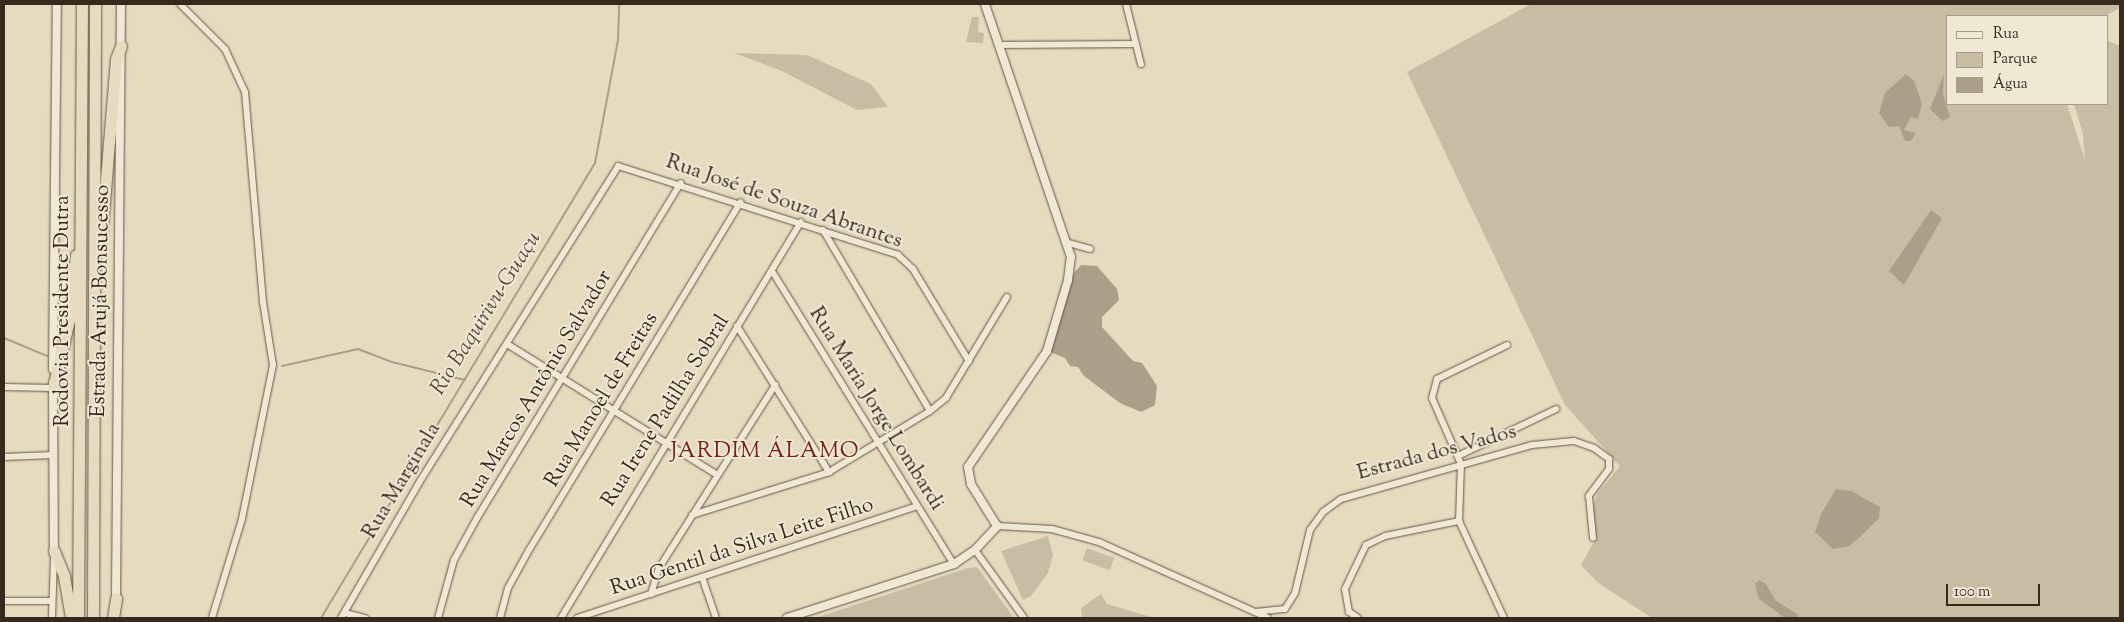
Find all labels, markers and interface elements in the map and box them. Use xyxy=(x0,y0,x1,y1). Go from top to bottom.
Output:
legend xyxy=(1946,15,2109,105)
text: Rua xyxy=(1993,24,2019,45)
text: Parque xyxy=(1993,49,2037,70)
text: Água xyxy=(1993,74,2028,95)
street label: Rua José de Souza Abrantes xyxy=(663,150,905,254)
street label: Estrada Arujá Bonsucesso xyxy=(86,184,116,418)
street label: Rodovia Presidente Dutra xyxy=(50,195,76,427)
water label: Rio Baquirivu-Guaçu xyxy=(426,227,548,401)
street label: Rua Marcos Antônio Salvador xyxy=(456,266,618,512)
street label: Rua Maria Jorge Lombardi xyxy=(803,303,949,515)
street label: Rua Manoel de Freitas xyxy=(540,308,664,492)
street label: Rua Irene Padilha Sobral xyxy=(597,310,735,512)
street label: Rua Marginala xyxy=(357,418,447,544)
street label: Estrada dos Vados xyxy=(1355,420,1519,486)
district label: JARDIM ÁLAMO xyxy=(669,440,861,466)
street label: Rua Gentil da Silva Leite Filho xyxy=(607,493,877,601)
scale bar xyxy=(1949,574,2043,606)
text: 100 m xyxy=(1954,582,1990,603)

